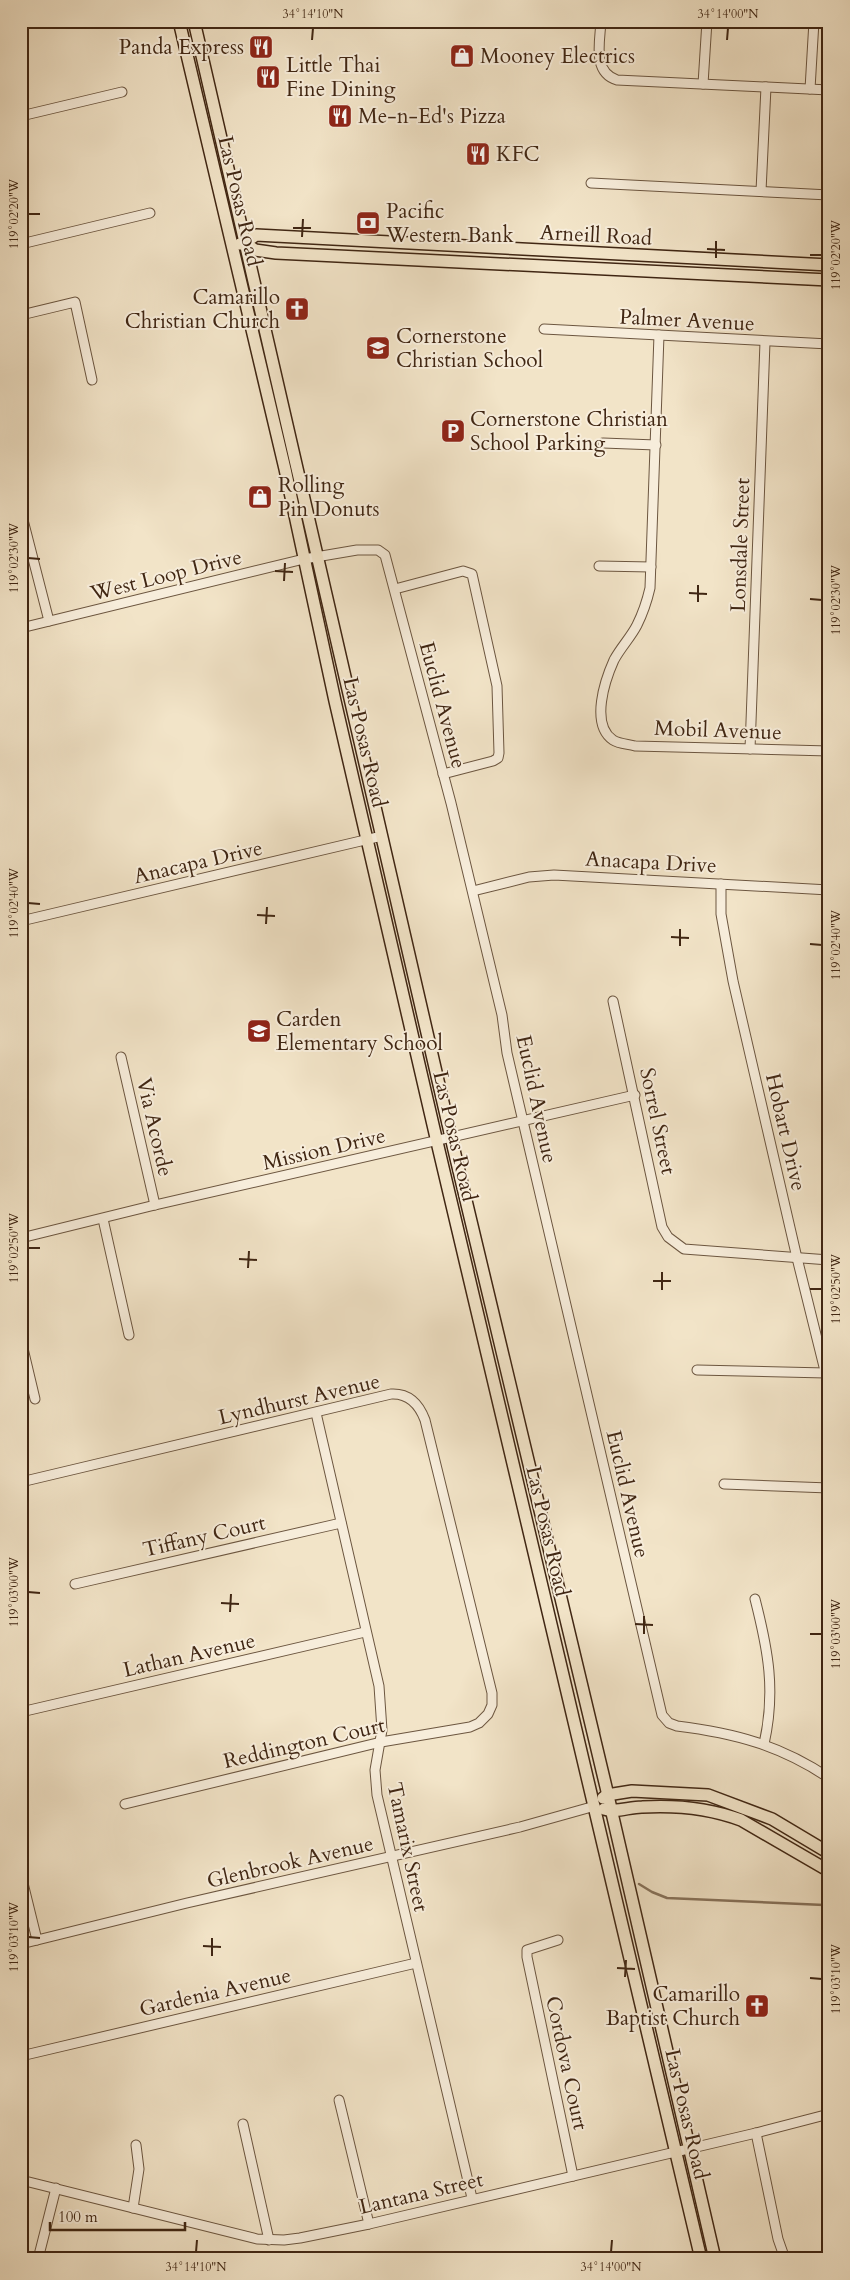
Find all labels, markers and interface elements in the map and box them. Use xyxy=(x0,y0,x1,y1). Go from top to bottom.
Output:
text: 34°14'10"N xyxy=(283,6,344,22)
text: 34°14'00"N xyxy=(698,6,759,22)
place label: Panda Express xyxy=(119,33,244,62)
restaurant icon: Panda Express xyxy=(248,34,274,60)
place label: Mooney Electrics xyxy=(480,42,635,71)
shop icon: Mooney Electrics xyxy=(449,43,475,69)
place label: Little Thai Fine Dining xyxy=(286,51,396,104)
restaurant icon: Little Thai Fine Dining xyxy=(255,64,281,90)
place label: Me-n-Ed's Pizza xyxy=(358,102,506,131)
restaurant icon: Me-n-Ed's Pizza xyxy=(327,103,353,129)
street label: Las Posas Road xyxy=(210,133,269,269)
place label: KFC xyxy=(496,140,540,169)
restaurant icon: KFC xyxy=(465,141,491,167)
text: 119°02'20"W xyxy=(6,178,22,249)
place label: Pacific Western Bank xyxy=(385,197,514,250)
bank icon: Pacific Western Bank xyxy=(355,210,381,236)
street label: Arneill Road xyxy=(539,218,653,253)
text: 119°02'20"W xyxy=(828,219,844,290)
place label: Camarillo Christian Church xyxy=(125,283,280,336)
church icon: Camarillo Christian Church xyxy=(284,296,310,322)
street label: Palmer Avenue xyxy=(619,302,755,339)
place label: Cornerstone Christian School xyxy=(396,322,543,375)
school or university icon: Cornerstone Christian School xyxy=(365,335,391,361)
place label: Cornerstone Christian School Parking xyxy=(470,405,668,458)
parking icon: Cornerstone Christian School Parking xyxy=(440,418,466,444)
place label: Rolling Pin Donuts xyxy=(278,471,379,524)
street label: Lonsdale Street xyxy=(724,477,757,613)
shop icon: Rolling Pin Donuts xyxy=(247,484,273,510)
text: 119°02'30"W xyxy=(6,522,22,593)
street label: West Loop Drive xyxy=(86,543,245,609)
text: 119°02'30"W xyxy=(828,564,844,635)
street label: Euclid Avenue xyxy=(412,638,473,772)
street label: Las Posas Road xyxy=(335,674,394,810)
street label: Mobil Avenue xyxy=(654,714,782,747)
street label: Anacapa Drive xyxy=(131,834,265,891)
street label: Anacapa Drive xyxy=(585,845,717,880)
text: 119°02'40"W xyxy=(6,867,22,938)
text: 119°02'40"W xyxy=(828,909,844,980)
place label: Carden Elementary School xyxy=(276,1005,443,1058)
school or university icon: Carden Elementary School xyxy=(246,1018,272,1044)
street label: Euclid Avenue xyxy=(509,1032,564,1166)
street label: Sorrel Street xyxy=(632,1065,683,1177)
street label: Las Posas Road xyxy=(425,1068,484,1204)
street label: Hobart Drive xyxy=(758,1070,813,1194)
street label: Via Acorde xyxy=(129,1075,180,1179)
street label: Mission Drive xyxy=(260,1121,388,1178)
text: 119°02'50"W xyxy=(6,1212,22,1283)
text: 119°02'50"W xyxy=(828,1253,844,1324)
street label: Lyndhurst Avenue xyxy=(215,1367,383,1432)
street label: Euclid Avenue xyxy=(599,1427,656,1561)
street label: Las Posas Road xyxy=(518,1463,577,1599)
street label: Tiffany Court xyxy=(140,1508,269,1565)
text: 119°03'00"W xyxy=(6,1556,22,1627)
text: 119°03'00"W xyxy=(828,1598,844,1669)
street label: Lathan Avenue xyxy=(120,1626,258,1685)
street label: Reddington Court xyxy=(221,1711,388,1776)
street label: Tamarix Street xyxy=(380,1780,435,1915)
street label: Glenbrook Avenue xyxy=(204,1829,376,1896)
text: 119°03'10"W xyxy=(6,1901,22,1972)
text: 119°03'10"W xyxy=(828,1943,844,2014)
street label: Gardenia Avenue xyxy=(136,1961,294,2024)
place label: Camarillo Baptist Church xyxy=(606,1980,740,2033)
street label: Cordova Court xyxy=(538,1993,595,2133)
church icon: Camarillo Baptist Church xyxy=(744,1993,770,2019)
street label: Las Posas Road xyxy=(657,2046,716,2182)
street label: Lantana Street xyxy=(356,2165,486,2222)
scale bar xyxy=(50,2200,185,2232)
text: 100 m xyxy=(58,2207,98,2227)
text: 34°14'10"N xyxy=(166,2259,227,2275)
text: 34°14'00"N xyxy=(581,2259,642,2275)

